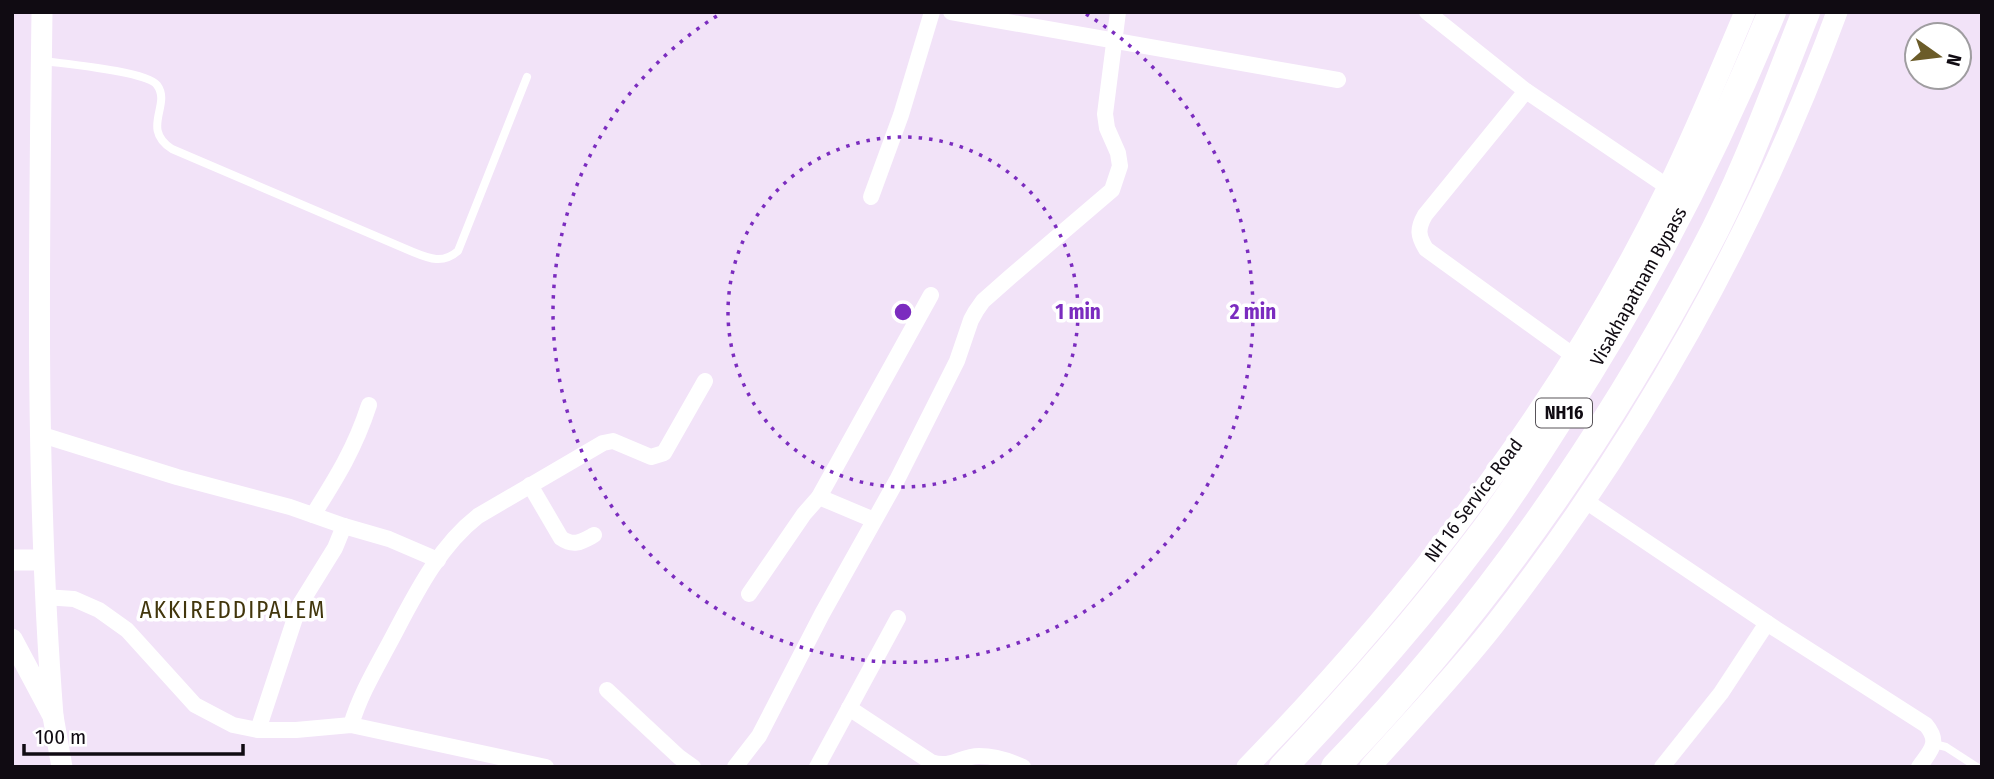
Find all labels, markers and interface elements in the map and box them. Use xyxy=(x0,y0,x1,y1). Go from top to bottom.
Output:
north arrow xyxy=(1903,21,1973,91)
text: N xyxy=(1941,52,1967,68)
street label: Visakhapatnam Bypass xyxy=(1585,203,1692,370)
text: 1 min xyxy=(1055,299,1101,325)
text: 2 min xyxy=(1229,299,1276,325)
centre of rings xyxy=(891,300,915,324)
road number: NH16 xyxy=(1536,398,1592,428)
street label: NH 16 Service Road xyxy=(1420,434,1527,567)
district label: AKKIREDDIPALEM xyxy=(140,596,326,624)
scale bar xyxy=(24,712,243,756)
text: 100 m xyxy=(35,724,86,750)

